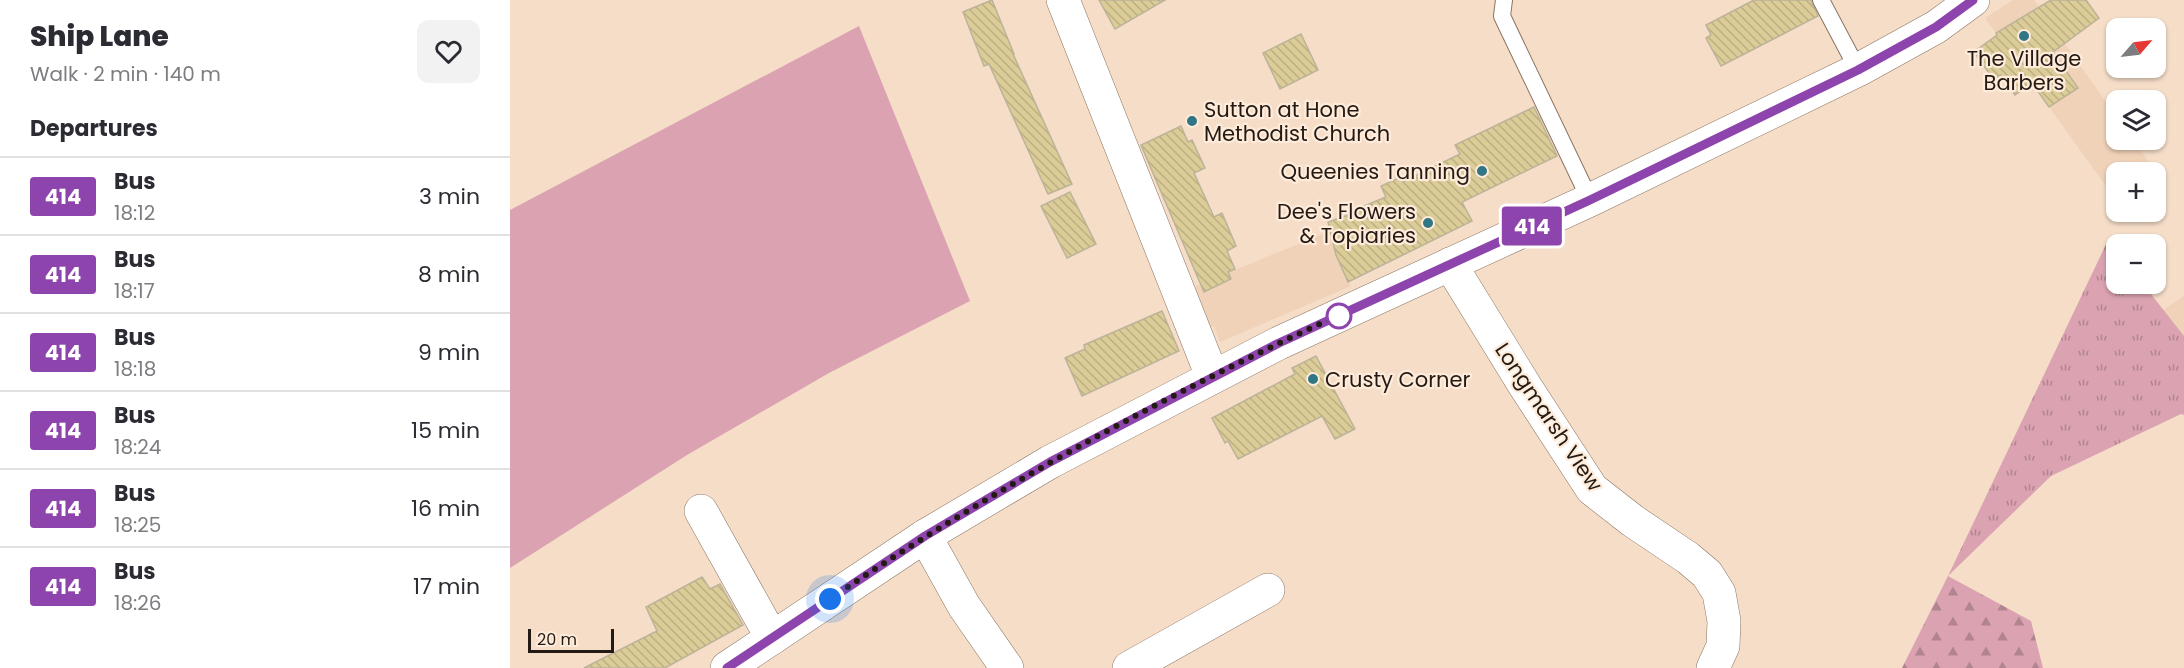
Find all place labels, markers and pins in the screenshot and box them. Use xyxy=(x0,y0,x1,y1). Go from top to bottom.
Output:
marker: The Village Barbers xyxy=(2017,29,2031,43)
place label: The Village Barbers xyxy=(1967,44,2081,97)
place label: Sutton at Hone Methodist Church xyxy=(1204,95,1390,148)
marker: Sutton at Hone Methodist Church xyxy=(1185,114,1199,128)
place label: Queenies Tanning xyxy=(1281,157,1470,186)
marker: Queenies Tanning xyxy=(1475,164,1489,178)
place label: Dee's Flowers & Topiaries xyxy=(1277,197,1416,250)
marker: Dee's Flowers & Topiaries xyxy=(1421,216,1435,230)
unlabelled marker xyxy=(1326,303,1352,329)
place label: Crusty Corner xyxy=(1325,365,1470,394)
marker: Crusty Corner xyxy=(1306,372,1320,386)

